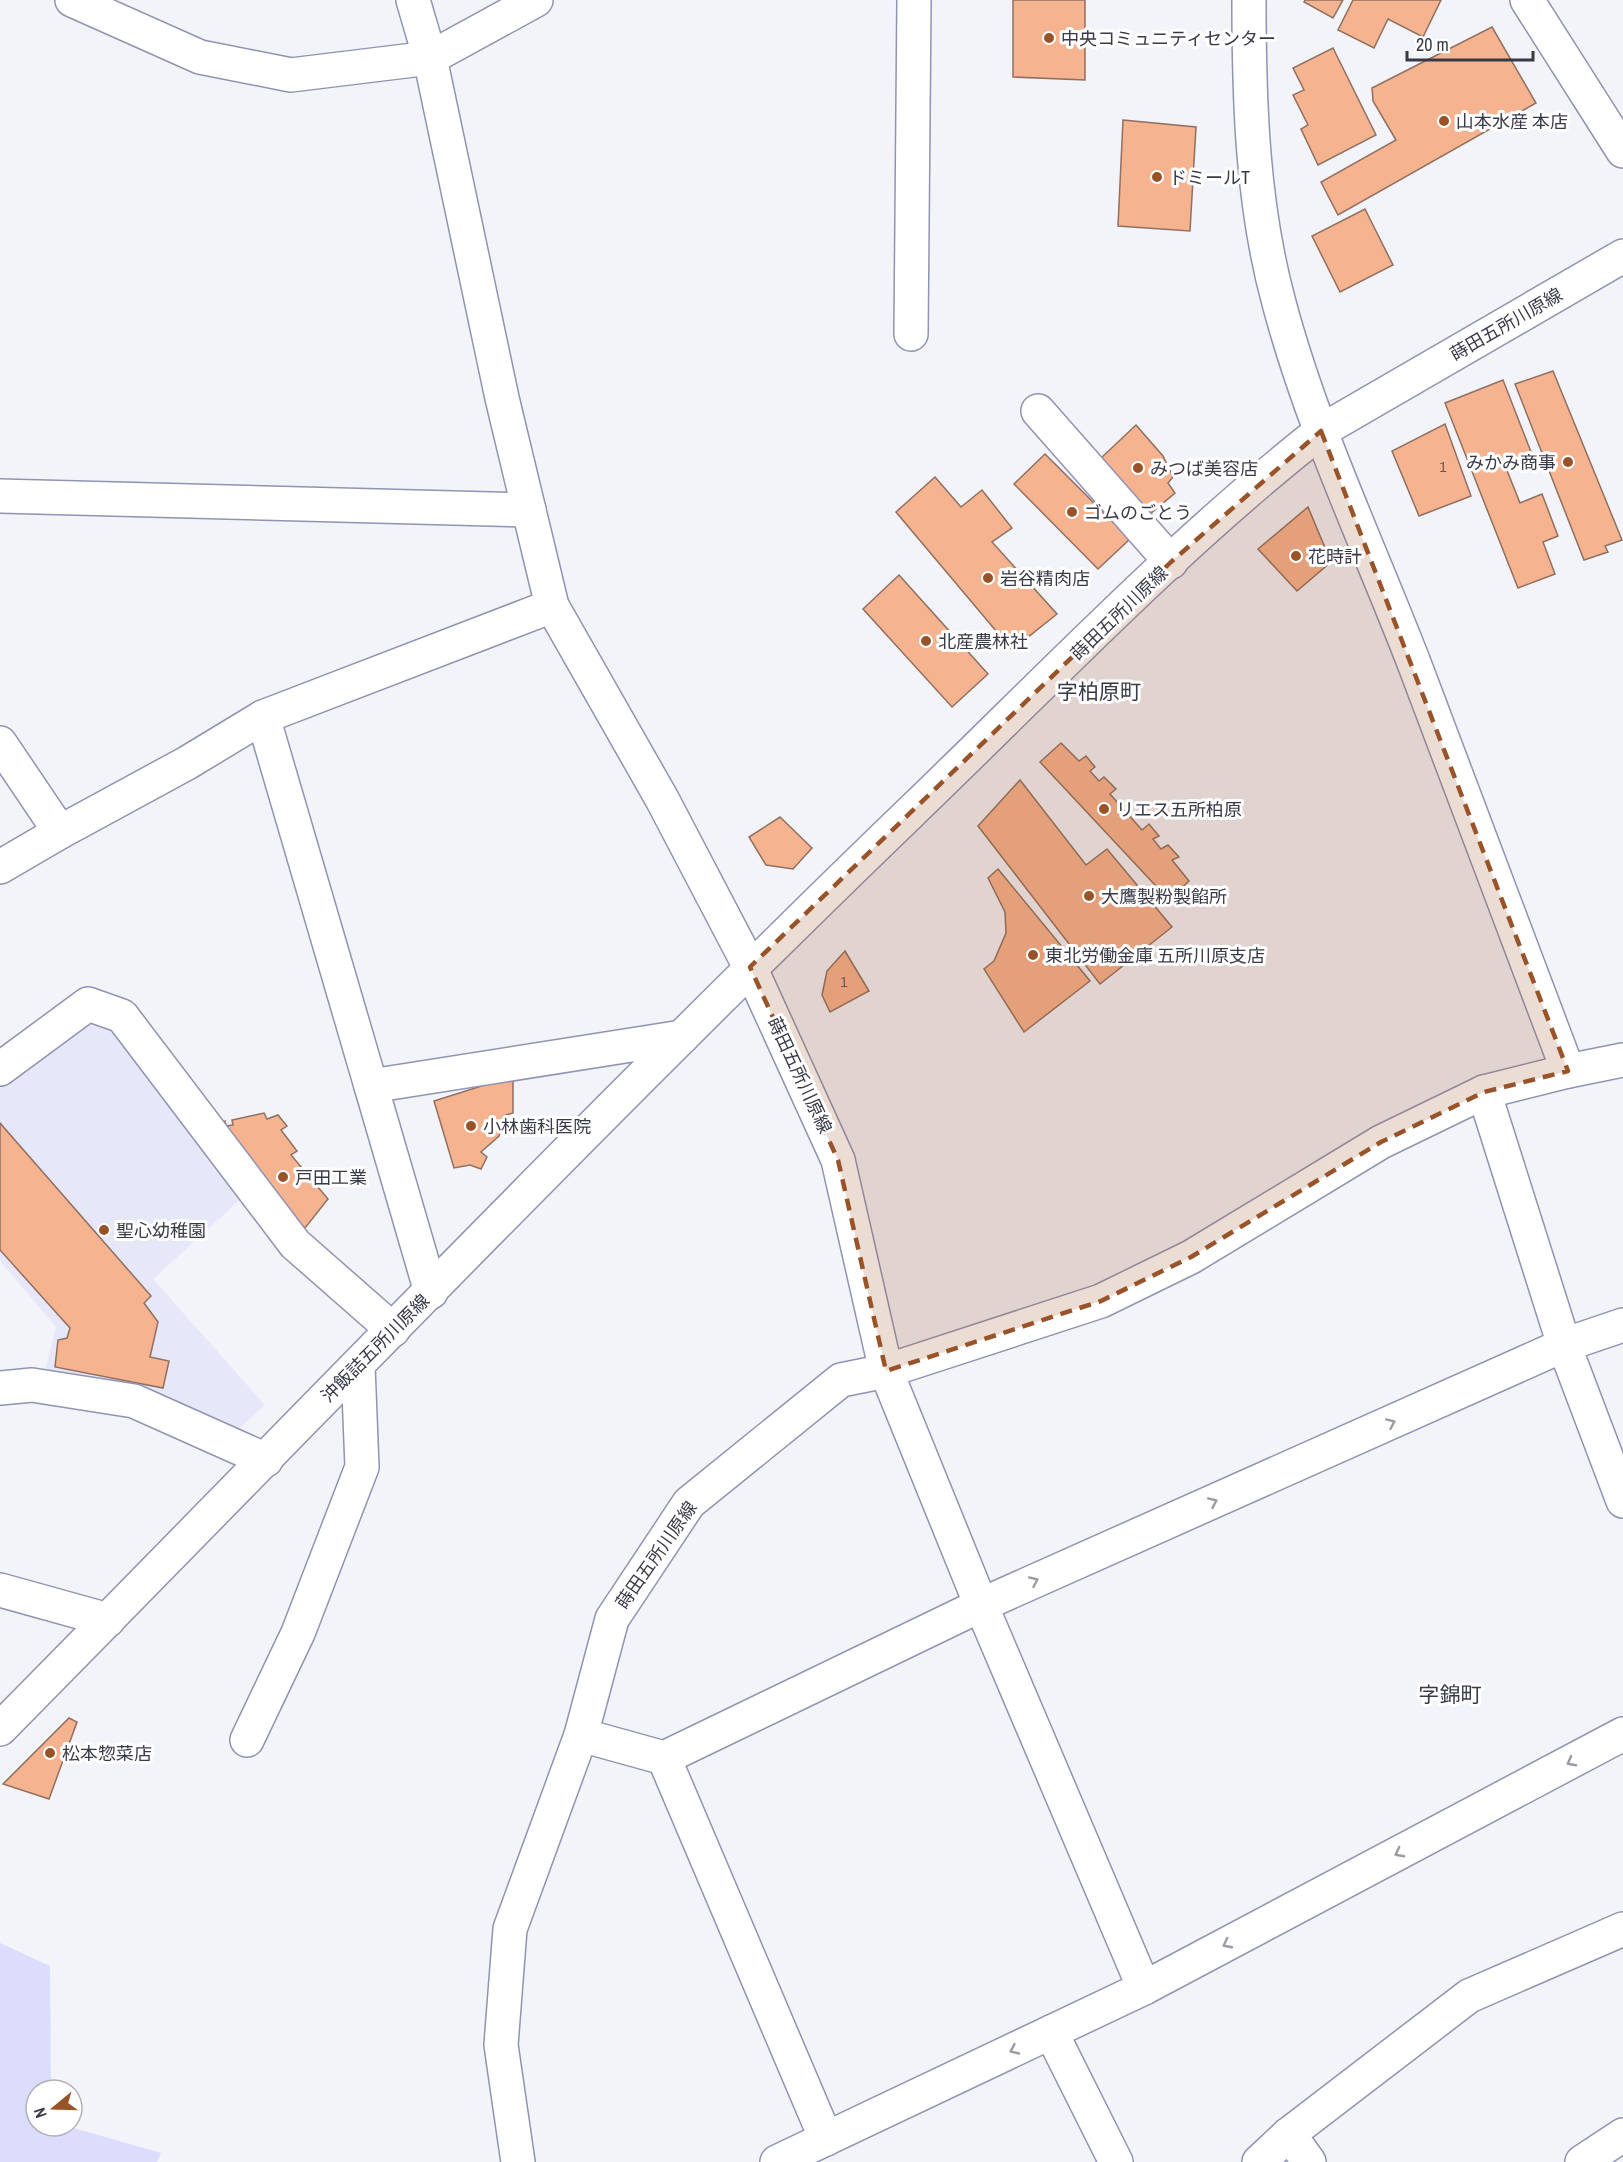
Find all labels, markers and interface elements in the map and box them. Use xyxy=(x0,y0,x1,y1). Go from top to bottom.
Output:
scale bar xyxy=(1407,24,1533,62)
place label: 中央コミュニティセンター xyxy=(1061,26,1276,51)
marker: 中央コミュニティセンター xyxy=(1042,31,1056,45)
text: 20 m xyxy=(1416,32,1449,57)
place label: 山本水産 本店 xyxy=(1456,109,1568,134)
marker: 山本水産 本店 xyxy=(1437,114,1451,128)
place label: ドミールT xyxy=(1169,165,1250,190)
marker: ドミールT xyxy=(1150,170,1164,184)
street label: 蒔田五所川原線 xyxy=(1445,282,1567,366)
place label: みかみ商事 xyxy=(1466,450,1556,475)
marker: みかみ商事 xyxy=(1561,455,1575,469)
place label: みつば美容店 xyxy=(1150,456,1258,481)
house number: 1 xyxy=(1440,456,1447,477)
marker: みつば美容店 xyxy=(1131,461,1145,475)
place label: ゴムのごとう xyxy=(1084,500,1192,525)
marker: ゴムのごとう xyxy=(1065,505,1079,519)
place label: 花時計 xyxy=(1308,544,1362,569)
marker: 花時計 xyxy=(1289,549,1303,563)
street label: 蒔田五所川原線 xyxy=(1065,560,1173,666)
place label: 岩谷精肉店 xyxy=(1000,566,1090,591)
marker: 岩谷精肉店 xyxy=(981,571,995,585)
place label: 北産農林社 xyxy=(938,629,1028,654)
marker: 北産農林社 xyxy=(919,634,933,648)
district label: 字柏原町 xyxy=(1057,677,1141,706)
place label: リエス五所柏原 xyxy=(1116,797,1242,822)
marker: リエス五所柏原 xyxy=(1097,802,1111,816)
place label: 大鷹製粉製餡所 xyxy=(1101,884,1227,909)
marker: 大鷹製粉製餡所 xyxy=(1082,889,1096,903)
place label: 東北労働金庫 五所川原支店 xyxy=(1045,943,1265,968)
marker: 東北労働金庫 五所川原支店 xyxy=(1026,948,1040,962)
house number: 1 xyxy=(841,971,848,992)
street label: 蒔田五所川原線 xyxy=(762,1013,838,1137)
place label: 小林歯科医院 xyxy=(483,1114,591,1139)
marker: 小林歯科医院 xyxy=(464,1119,478,1133)
place label: 戸田工業 xyxy=(295,1165,367,1190)
marker: 戸田工業 xyxy=(276,1170,290,1184)
place label: 聖心幼稚園 xyxy=(116,1218,206,1243)
marker: 聖心幼稚園 xyxy=(97,1223,111,1237)
street label: 沖飯詰五所川原線 xyxy=(315,1288,435,1408)
one-way arrow xyxy=(1384,1418,1395,1430)
street label: 蒔田五所川原線 xyxy=(610,1496,702,1614)
one-way arrow xyxy=(1206,1497,1217,1509)
one-way arrow xyxy=(1028,1576,1039,1588)
district label: 字錦町 xyxy=(1419,1680,1482,1709)
place label: 松本惣菜店 xyxy=(62,1741,152,1766)
marker: 松本惣菜店 xyxy=(43,1746,57,1760)
one-way arrow xyxy=(1567,1755,1578,1766)
one-way arrow xyxy=(1395,1846,1405,1857)
one-way arrow xyxy=(1222,1937,1233,1948)
one-way arrow xyxy=(1010,2042,1021,2054)
north arrow xyxy=(24,2078,84,2138)
text: N xyxy=(28,2105,52,2121)

